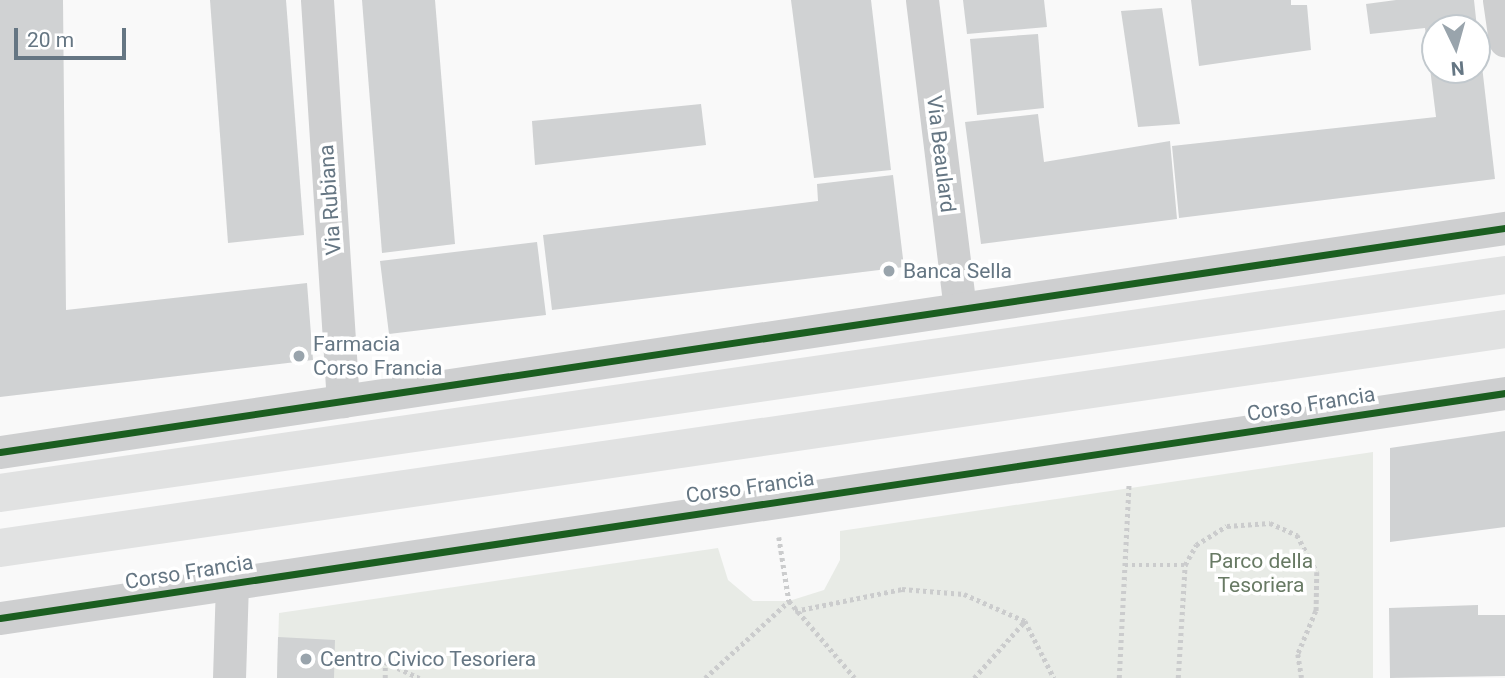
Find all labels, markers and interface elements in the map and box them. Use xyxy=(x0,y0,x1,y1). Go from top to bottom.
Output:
scale bar xyxy=(18,14,130,58)
north arrow xyxy=(1421,14,1491,84)
text: 20 m xyxy=(27,28,74,52)
text: N xyxy=(1450,56,1465,80)
street label: Via Beaulard xyxy=(921,94,961,214)
street label: Via Rubiana xyxy=(314,144,346,256)
place label: Banca Sella xyxy=(903,258,1012,284)
marker: Banca Sella xyxy=(881,263,897,279)
place label: Farmacia Corso Francia xyxy=(313,331,442,381)
marker: Farmacia Corso Francia xyxy=(291,348,307,364)
street label: Corso Francia xyxy=(1245,381,1377,427)
street label: Corso Francia xyxy=(684,466,816,508)
park label: Parco della Tesoriera xyxy=(1209,548,1313,598)
street label: Corso Francia xyxy=(123,549,255,595)
place label: Centro Civico Tesoriera xyxy=(320,646,537,672)
marker: Centro Civico Tesoriera xyxy=(298,651,314,667)

